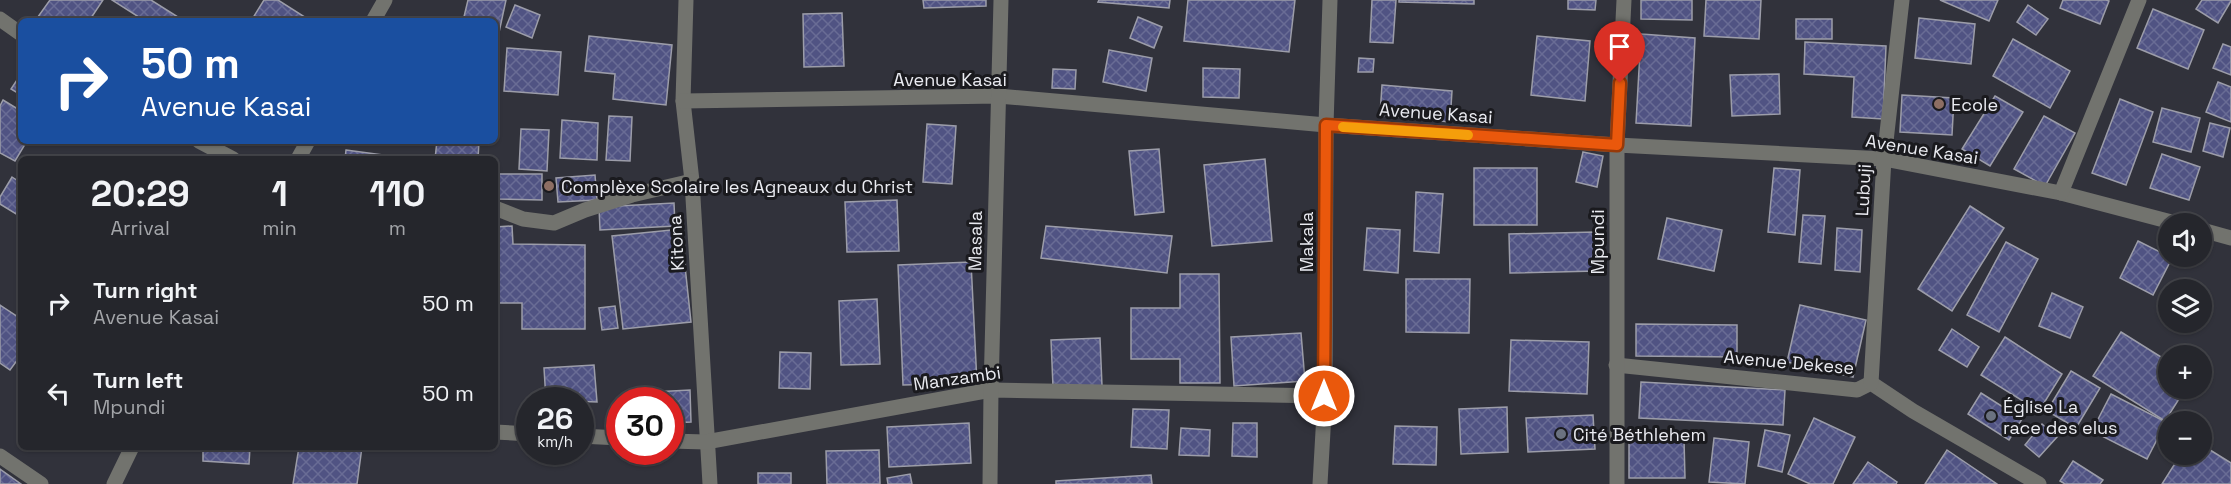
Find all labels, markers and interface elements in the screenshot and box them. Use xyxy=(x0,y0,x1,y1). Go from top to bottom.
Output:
pin xyxy=(1594,21,1645,83)
icon: arrive xyxy=(1603,30,1636,63)
text: 50 m xyxy=(141,37,240,90)
icon: right xyxy=(42,42,120,120)
street label: Avenue Kasai xyxy=(893,68,1007,91)
text: Avenue Kasai xyxy=(141,89,311,124)
place label: Ecole xyxy=(1951,93,1998,116)
marker: Ecole xyxy=(1932,97,1946,111)
street label: Avenue Kasai xyxy=(1379,98,1493,128)
street label: Avenue Kasai xyxy=(1864,129,1980,169)
street label: Lubuji xyxy=(1850,163,1876,217)
text: 20:29 xyxy=(91,171,190,217)
text: 1 xyxy=(271,171,288,217)
text: 110 xyxy=(369,171,425,217)
place label: Complèxe Scolaire les Agneaux du Christ xyxy=(561,175,913,198)
marker: Complèxe Scolaire les Agneaux du Christ xyxy=(542,179,556,193)
street label: Mpundi xyxy=(1586,209,1609,275)
street label: Masala xyxy=(963,211,987,271)
street label: Makala xyxy=(1295,212,1318,272)
map controls xyxy=(2158,213,2212,465)
button: sound xyxy=(2158,213,2212,267)
text: Arrival xyxy=(110,215,170,241)
text: min xyxy=(262,215,297,241)
text: m xyxy=(389,215,406,241)
street label: Kitona xyxy=(663,215,689,271)
text: Turn right xyxy=(93,276,198,304)
button: layers xyxy=(2158,279,2212,333)
icon: right xyxy=(42,287,75,320)
text: 50 m xyxy=(422,289,474,317)
text: Avenue Kasai xyxy=(93,304,219,330)
street label: Avenue Dekese xyxy=(1723,345,1855,379)
button: + xyxy=(2158,345,2212,399)
street label: Manzambi xyxy=(912,360,1002,396)
position arrow xyxy=(1292,364,1356,428)
text: Turn left xyxy=(93,366,183,394)
icon: left xyxy=(42,377,75,410)
text: 50 m xyxy=(422,379,474,407)
speed limit sign: 30 xyxy=(606,387,684,465)
text: Mpundi xyxy=(93,394,165,420)
place label: Église La race des elus xyxy=(2003,395,2118,439)
text: 26 xyxy=(537,399,573,438)
marker: Église La race des elus xyxy=(1984,409,1998,423)
button: − xyxy=(2158,411,2212,465)
place label: Cité Béthlehem xyxy=(1573,423,1706,446)
marker: Cité Béthlehem xyxy=(1554,427,1568,441)
text: km/h xyxy=(537,432,573,451)

